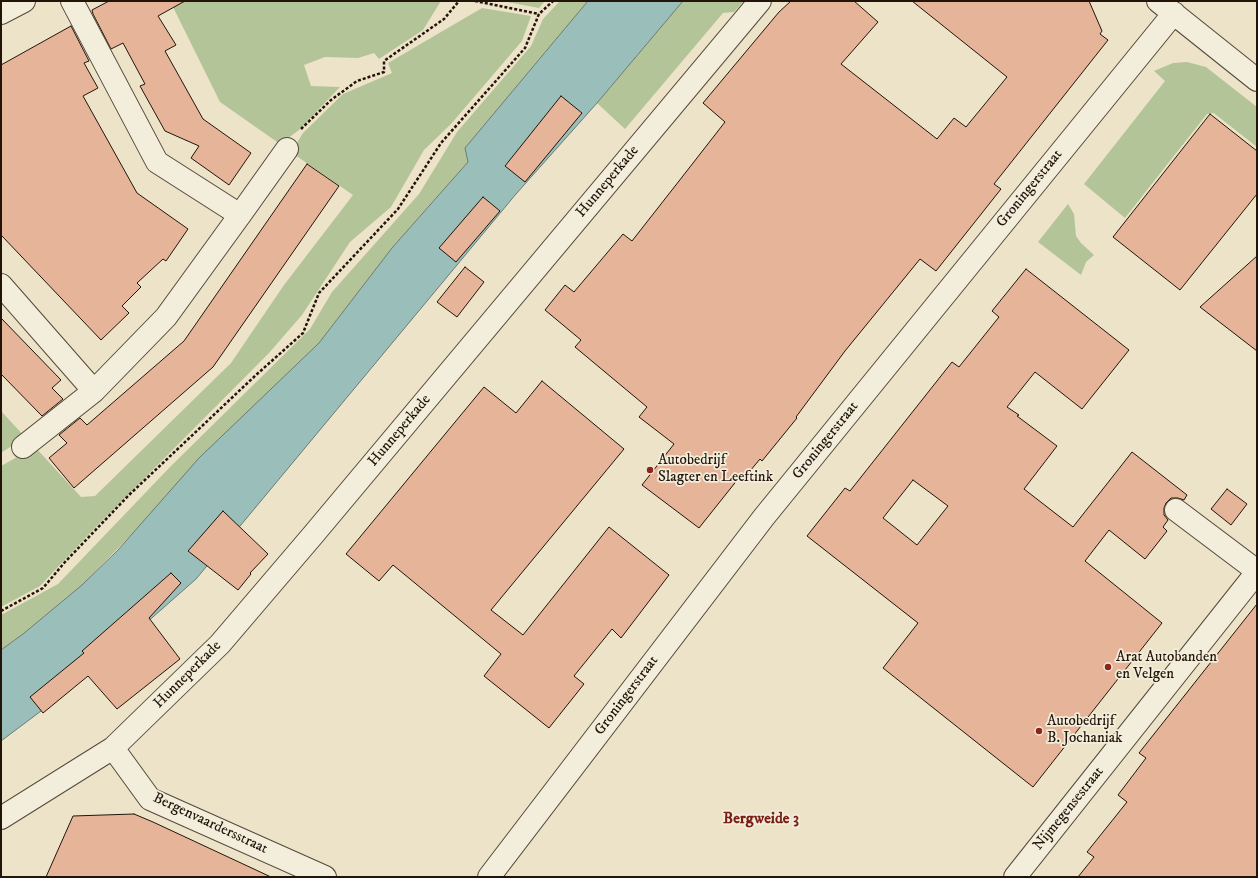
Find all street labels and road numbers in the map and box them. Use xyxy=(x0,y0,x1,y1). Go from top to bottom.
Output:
street label: Hunneperkade xyxy=(573,142,643,222)
street label: Groningerstraat xyxy=(993,146,1067,232)
street label: Hunneperkade xyxy=(365,391,435,471)
street label: Groningerstraat xyxy=(789,398,863,484)
street label: Hunneperkade xyxy=(150,637,226,713)
street label: Groningerstraat xyxy=(591,653,663,739)
street label: Nijmegensestraat xyxy=(1030,764,1108,854)
street label: Bergenvaardersstraat xyxy=(150,789,270,859)

